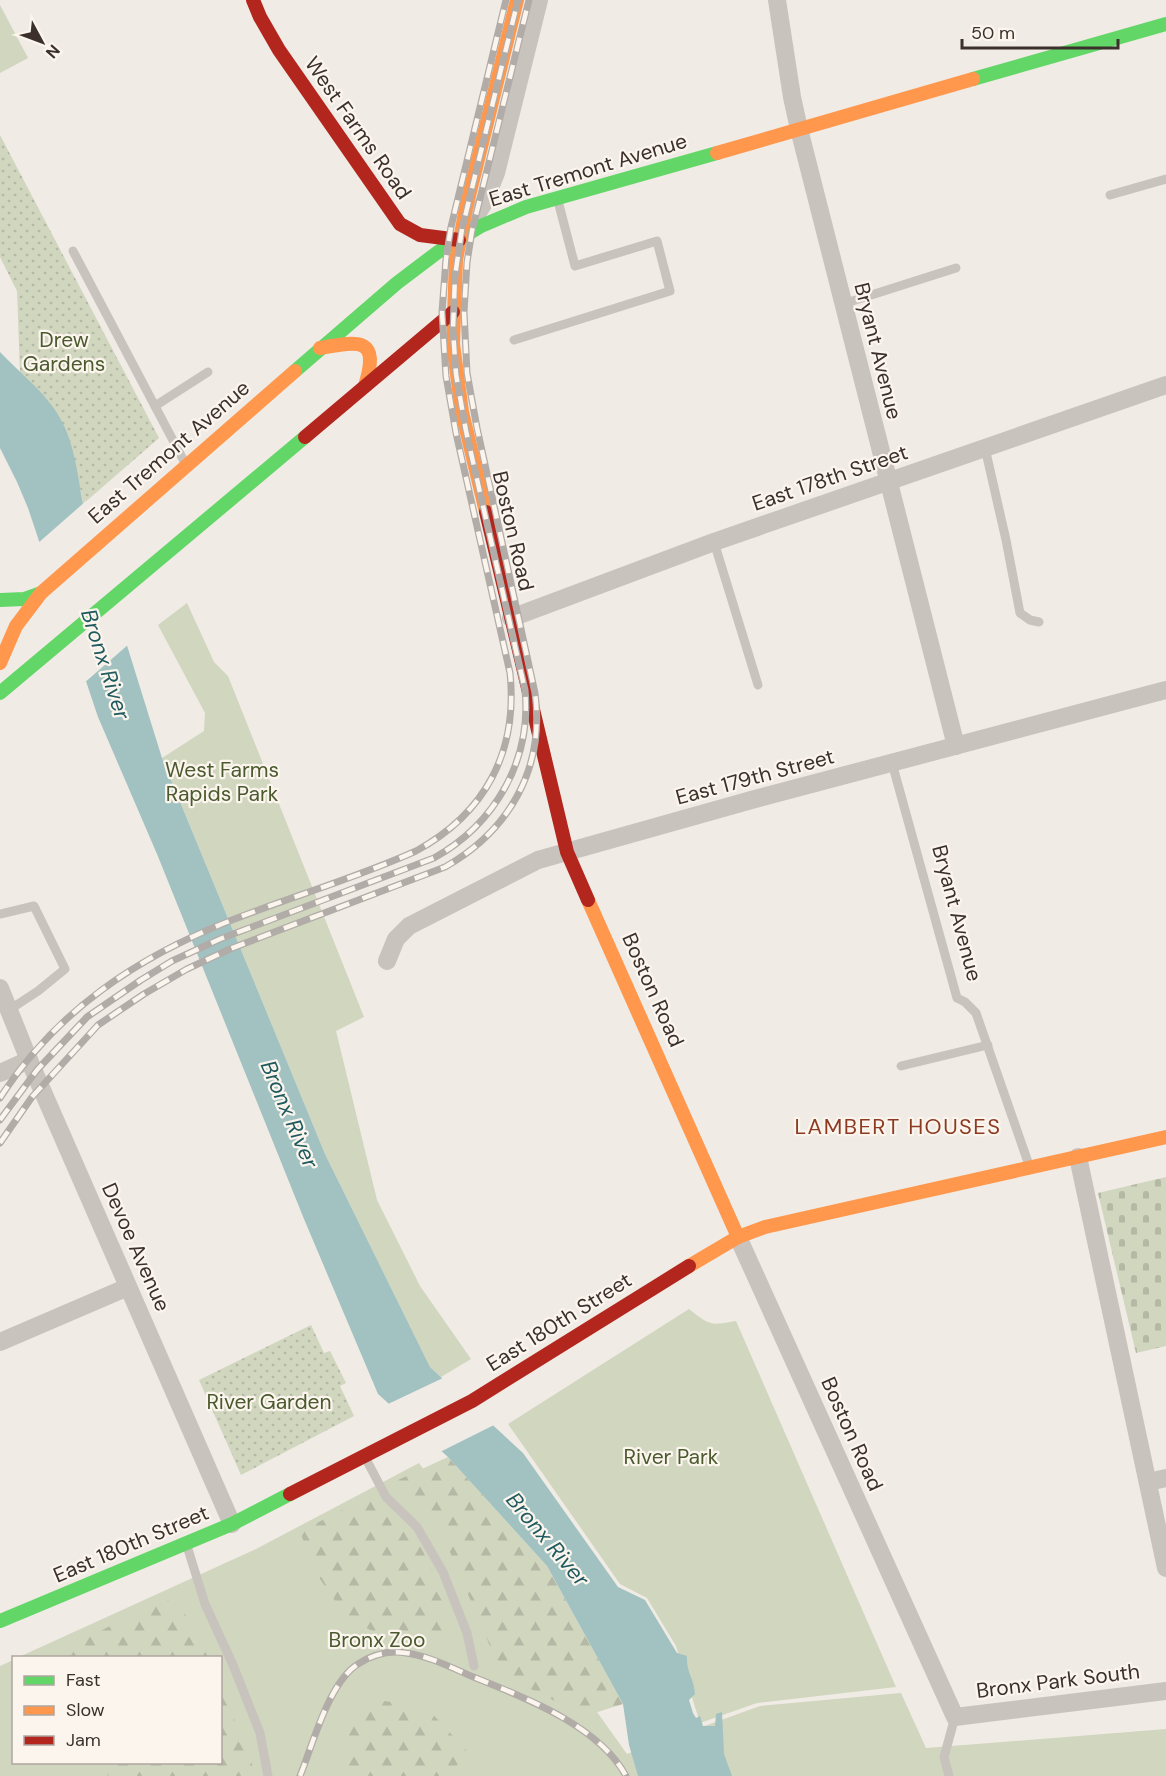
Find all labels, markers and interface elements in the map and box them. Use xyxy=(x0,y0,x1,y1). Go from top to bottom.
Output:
north arrow xyxy=(12,12,72,72)
scale bar xyxy=(962,12,1118,50)
text: 50 m xyxy=(971,21,1015,45)
text: N xyxy=(41,40,65,63)
street label: West Farms Road xyxy=(298,51,418,205)
street label: East Tremont Avenue xyxy=(486,127,690,213)
street label: Bryant Avenue xyxy=(847,280,909,422)
park label: Drew Gardens xyxy=(23,326,105,378)
street label: East Tremont Avenue xyxy=(82,374,256,530)
street label: East 178th Street xyxy=(748,438,912,518)
street label: Boston Road xyxy=(486,468,540,594)
water label: Bronx River xyxy=(74,605,137,724)
street label: East 179th Street xyxy=(673,742,837,812)
park label: West Farms Rapids Park xyxy=(165,756,279,808)
street label: Bryant Avenue xyxy=(925,842,989,984)
street label: Boston Road xyxy=(615,929,691,1051)
water label: Bronx River xyxy=(254,1056,326,1173)
district label: LAMBERT HOUSES xyxy=(794,1112,1002,1141)
street label: Devoe Avenue xyxy=(95,1178,177,1316)
street label: East 180th Street xyxy=(481,1266,637,1378)
street label: Boston Road xyxy=(814,1373,890,1495)
park label: River Garden xyxy=(206,1388,332,1416)
park label: River Park xyxy=(624,1443,719,1471)
water label: Bronx River xyxy=(500,1486,596,1593)
street label: East 180th Street xyxy=(49,1499,213,1589)
park label: Bronx Zoo xyxy=(329,1626,425,1654)
legend xyxy=(12,1656,222,1764)
street label: Bronx Park South xyxy=(975,1657,1141,1705)
text: Fast xyxy=(66,1668,101,1692)
text: Slow xyxy=(66,1698,105,1722)
text: Jam xyxy=(66,1728,101,1752)

